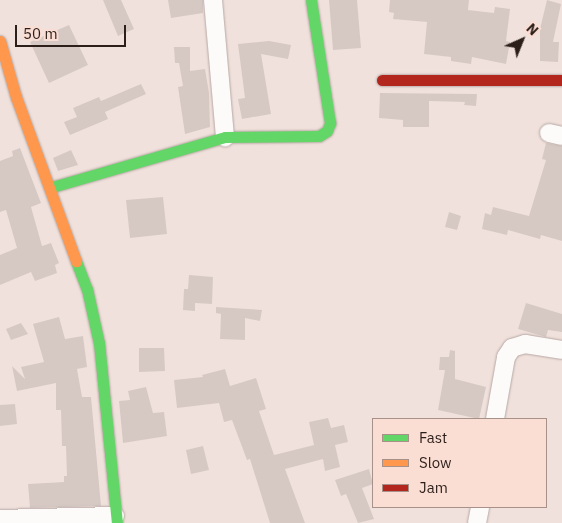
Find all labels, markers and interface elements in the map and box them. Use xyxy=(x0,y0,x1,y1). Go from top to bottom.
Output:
scale bar xyxy=(18,15,129,47)
north arrow xyxy=(497,15,547,65)
text: N xyxy=(523,19,542,39)
text: 50 m xyxy=(23,24,58,43)
legend xyxy=(372,418,547,508)
text: Fast xyxy=(419,428,447,447)
text: Slow xyxy=(419,453,452,472)
text: Jam xyxy=(419,478,448,497)

